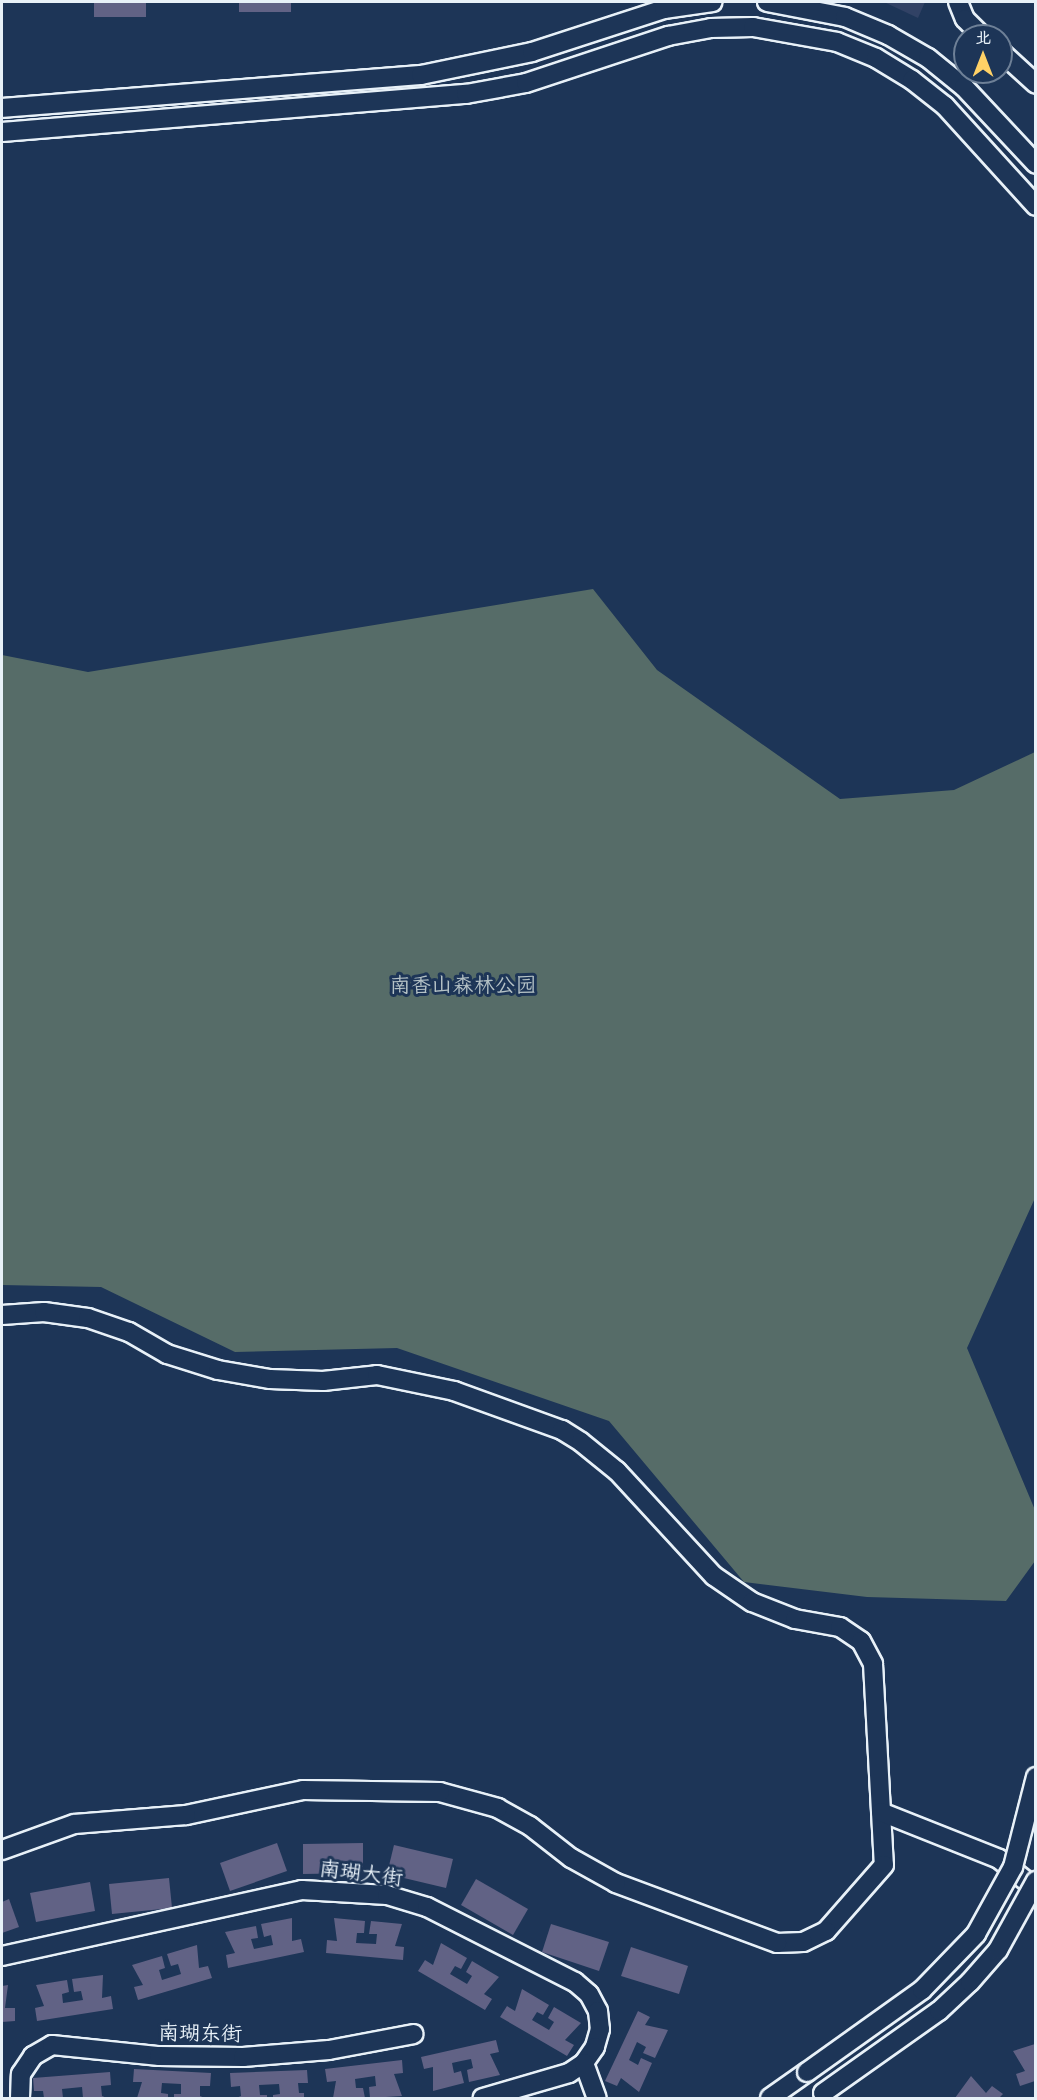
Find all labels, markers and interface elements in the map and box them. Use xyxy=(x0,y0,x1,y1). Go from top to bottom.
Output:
north arrow xyxy=(953,24,1013,84)
text: 北 xyxy=(975,27,991,48)
park label: 南香山森林公园 xyxy=(390,972,536,998)
street label: 南瑚大街 xyxy=(318,1855,404,1891)
street label: 南瑚东街 xyxy=(158,2020,242,2046)

